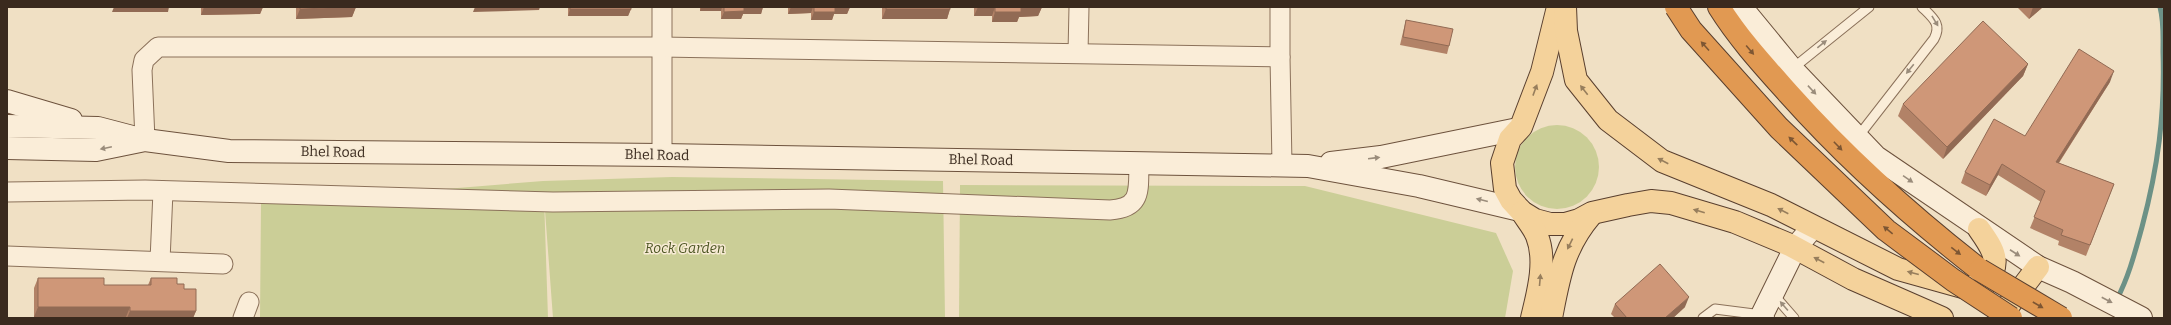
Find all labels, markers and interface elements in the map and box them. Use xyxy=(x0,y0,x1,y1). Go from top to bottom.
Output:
one-way arrow xyxy=(1931,16,1938,27)
one-way arrow xyxy=(1817,40,1828,49)
one-way arrow xyxy=(1700,41,1710,51)
one-way arrow xyxy=(1746,45,1755,55)
one-way arrow xyxy=(1905,64,1914,75)
one-way arrow xyxy=(1532,84,1538,96)
one-way arrow xyxy=(1579,84,1588,95)
one-way arrow xyxy=(1807,85,1817,95)
one-way arrow xyxy=(1788,136,1798,146)
one-way arrow xyxy=(1833,141,1843,151)
street label: Bhel Road xyxy=(300,143,366,161)
one-way arrow xyxy=(100,145,113,151)
street label: Bhel Road xyxy=(624,146,690,164)
street label: Bhel Road xyxy=(948,151,1014,169)
one-way arrow xyxy=(1368,155,1380,161)
one-way arrow xyxy=(1657,158,1669,164)
one-way arrow xyxy=(1903,175,1913,183)
one-way arrow xyxy=(1476,197,1488,203)
one-way arrow xyxy=(1693,208,1705,214)
one-way arrow xyxy=(1777,208,1789,215)
one-way arrow xyxy=(1882,226,1893,235)
one-way arrow xyxy=(1567,239,1573,250)
park label: Rock Garden xyxy=(645,240,725,257)
one-way arrow xyxy=(1950,247,1961,256)
one-way arrow xyxy=(2010,249,2020,257)
one-way arrow xyxy=(1813,257,1825,264)
one-way arrow xyxy=(1906,270,1919,276)
one-way arrow xyxy=(1536,274,1543,286)
one-way arrow xyxy=(2101,297,2112,303)
one-way arrow xyxy=(1779,301,1788,311)
one-way arrow xyxy=(2032,301,2043,308)

